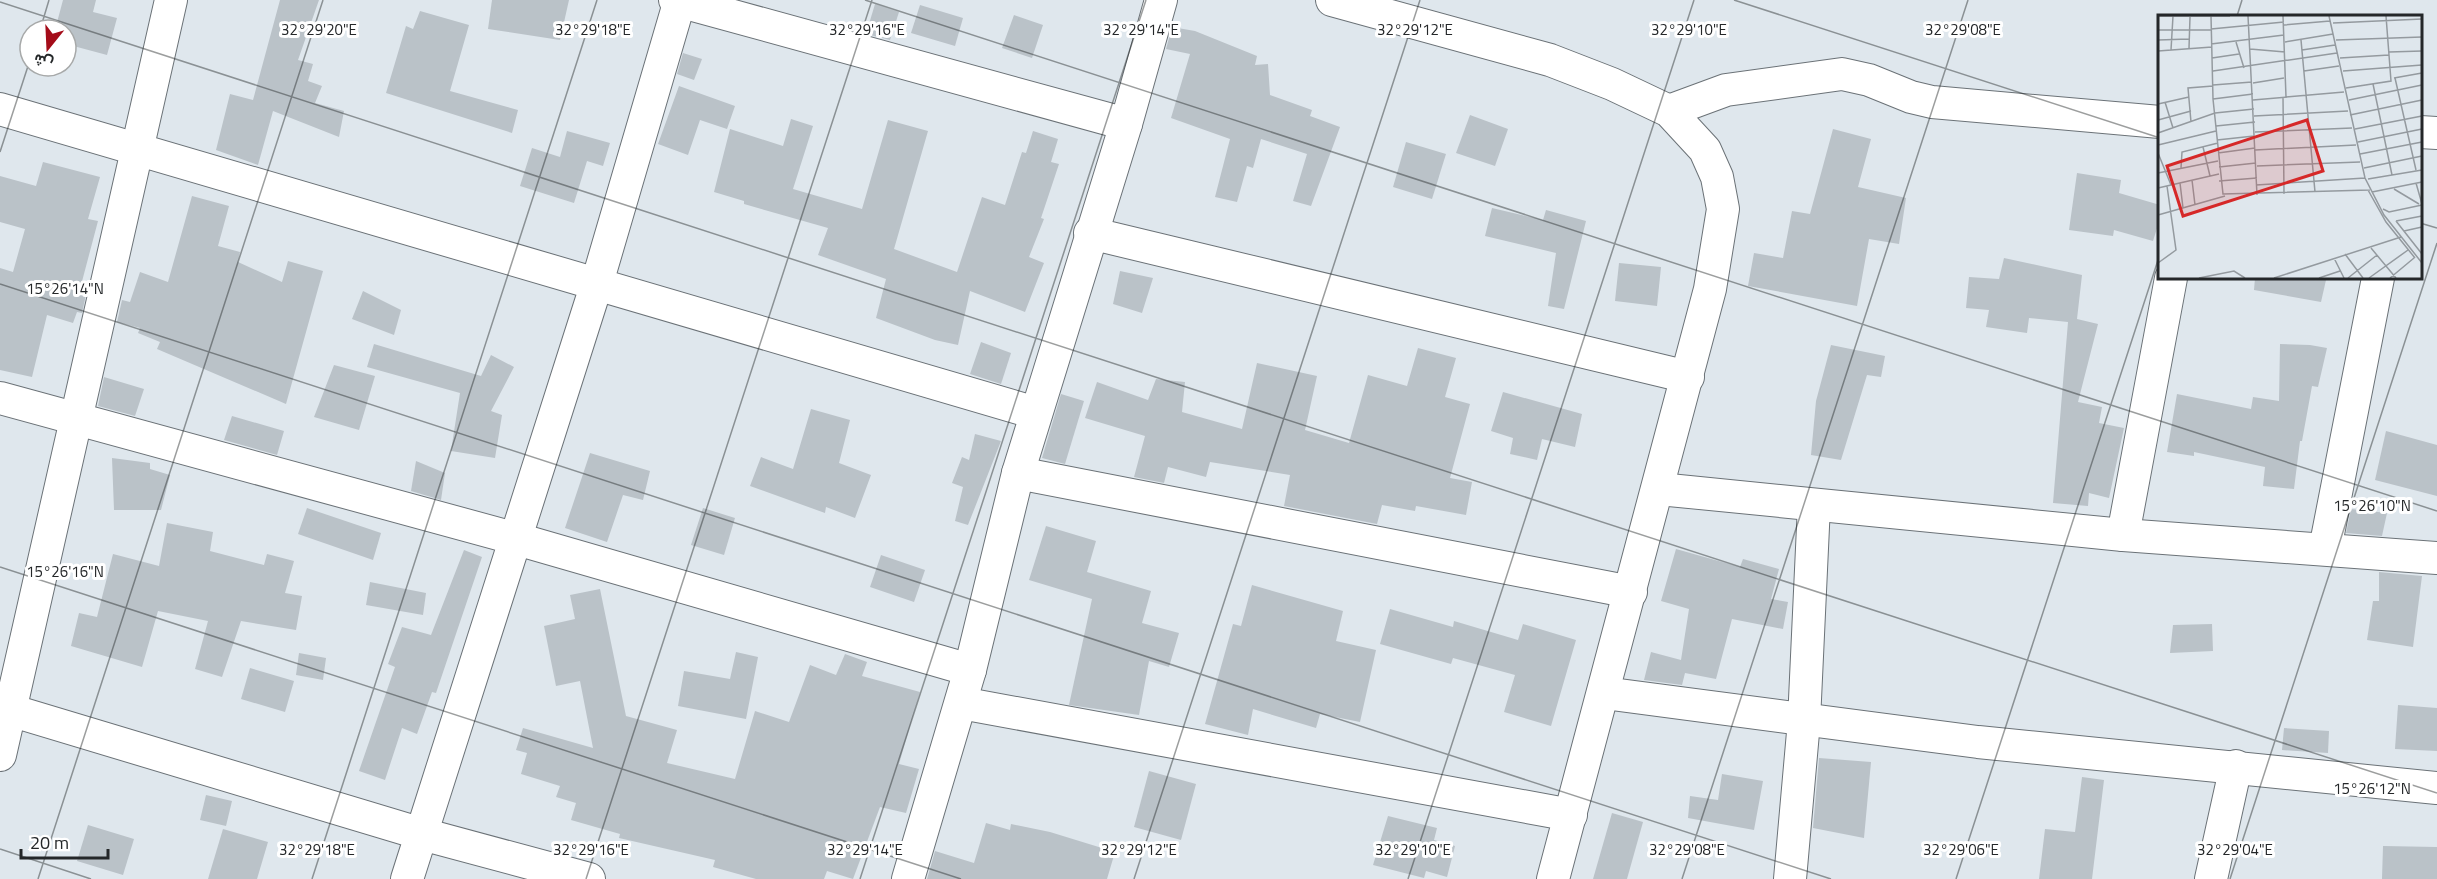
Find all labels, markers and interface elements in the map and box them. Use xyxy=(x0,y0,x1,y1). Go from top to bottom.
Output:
inset map xyxy=(2158,15,2422,279)
north arrow xyxy=(18,18,78,78)
text: 32°29'20"E xyxy=(281,18,357,41)
text: 32°29'18"E xyxy=(555,18,631,41)
text: 32°29'16"E xyxy=(829,18,905,41)
text: 32°29'14"E xyxy=(1103,18,1179,41)
text: 32°29'12"E xyxy=(1377,18,1453,41)
text: 32°29'10"E xyxy=(1651,18,1727,41)
text: 32°29'08"E xyxy=(1925,18,2001,41)
text: ش xyxy=(31,48,56,77)
text: 15°26'14"N xyxy=(26,277,104,300)
text: 15°26'10"N xyxy=(2333,494,2411,517)
text: 15°26'16"N xyxy=(26,560,104,583)
text: 15°26'12"N xyxy=(2333,777,2411,800)
scale bar xyxy=(21,822,108,860)
text: 20 m xyxy=(30,829,69,856)
text: 32°29'18"E xyxy=(279,838,355,861)
text: 32°29'16"E xyxy=(553,838,629,861)
text: 32°29'14"E xyxy=(827,838,903,861)
text: 32°29'12"E xyxy=(1101,838,1177,861)
text: 32°29'10"E xyxy=(1375,838,1451,861)
text: 32°29'08"E xyxy=(1649,838,1725,861)
text: 32°29'06"E xyxy=(1923,838,1999,861)
text: 32°29'04"E xyxy=(2197,838,2273,861)

